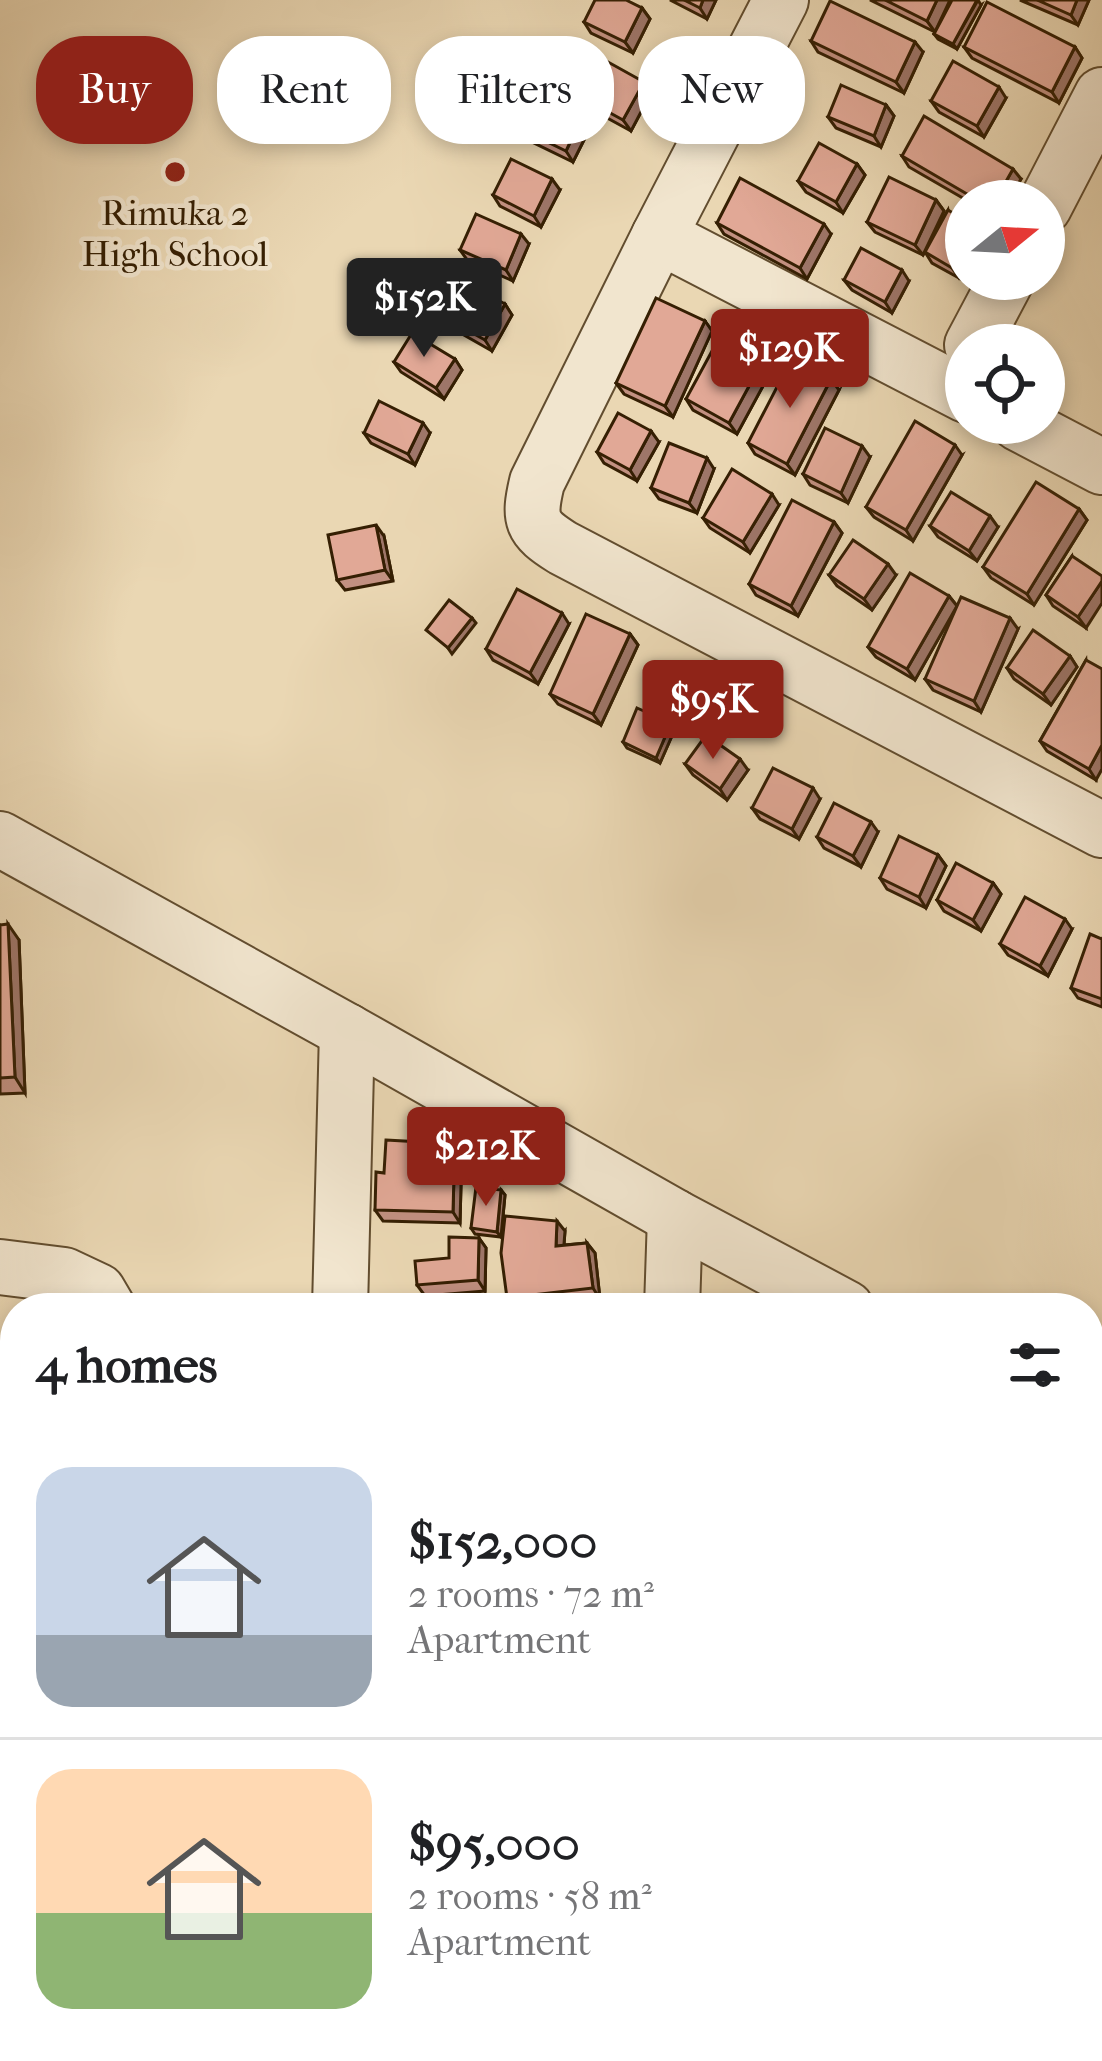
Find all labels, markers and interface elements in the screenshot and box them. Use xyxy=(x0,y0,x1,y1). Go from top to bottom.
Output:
chip: Buy xyxy=(36,36,193,144)
chip: Rent xyxy=(217,36,391,144)
chip: Filters xyxy=(415,36,614,144)
chip: New xyxy=(638,36,805,144)
marker: Rimuka 2 High School xyxy=(162,159,188,185)
north arrow xyxy=(945,180,1065,300)
map controls xyxy=(945,180,1065,444)
place label: Rimuka 2 High School xyxy=(82,192,268,275)
pin: $152K xyxy=(340,258,508,360)
text: $152K xyxy=(374,274,474,320)
pin: $129K xyxy=(706,309,874,411)
button: locate xyxy=(945,324,1065,444)
text: $129K xyxy=(738,325,842,371)
pin: $95K xyxy=(642,660,784,762)
text: $95K xyxy=(669,676,757,722)
pin: $212K xyxy=(402,1107,570,1209)
text: $212K xyxy=(434,1123,538,1169)
icon: filters xyxy=(1002,1332,1068,1398)
text: 4 homes xyxy=(36,1335,217,1395)
text: $152,000 xyxy=(408,1511,597,1571)
icon: home xyxy=(132,1515,276,1659)
text: 2 rooms · 72 m² xyxy=(408,1571,654,1617)
text: Apartment xyxy=(408,1617,591,1663)
text: $95,000 xyxy=(408,1813,580,1873)
icon: home xyxy=(132,1817,276,1961)
text: 2 rooms · 58 m² xyxy=(408,1873,652,1919)
text: Apartment xyxy=(408,1919,591,1965)

